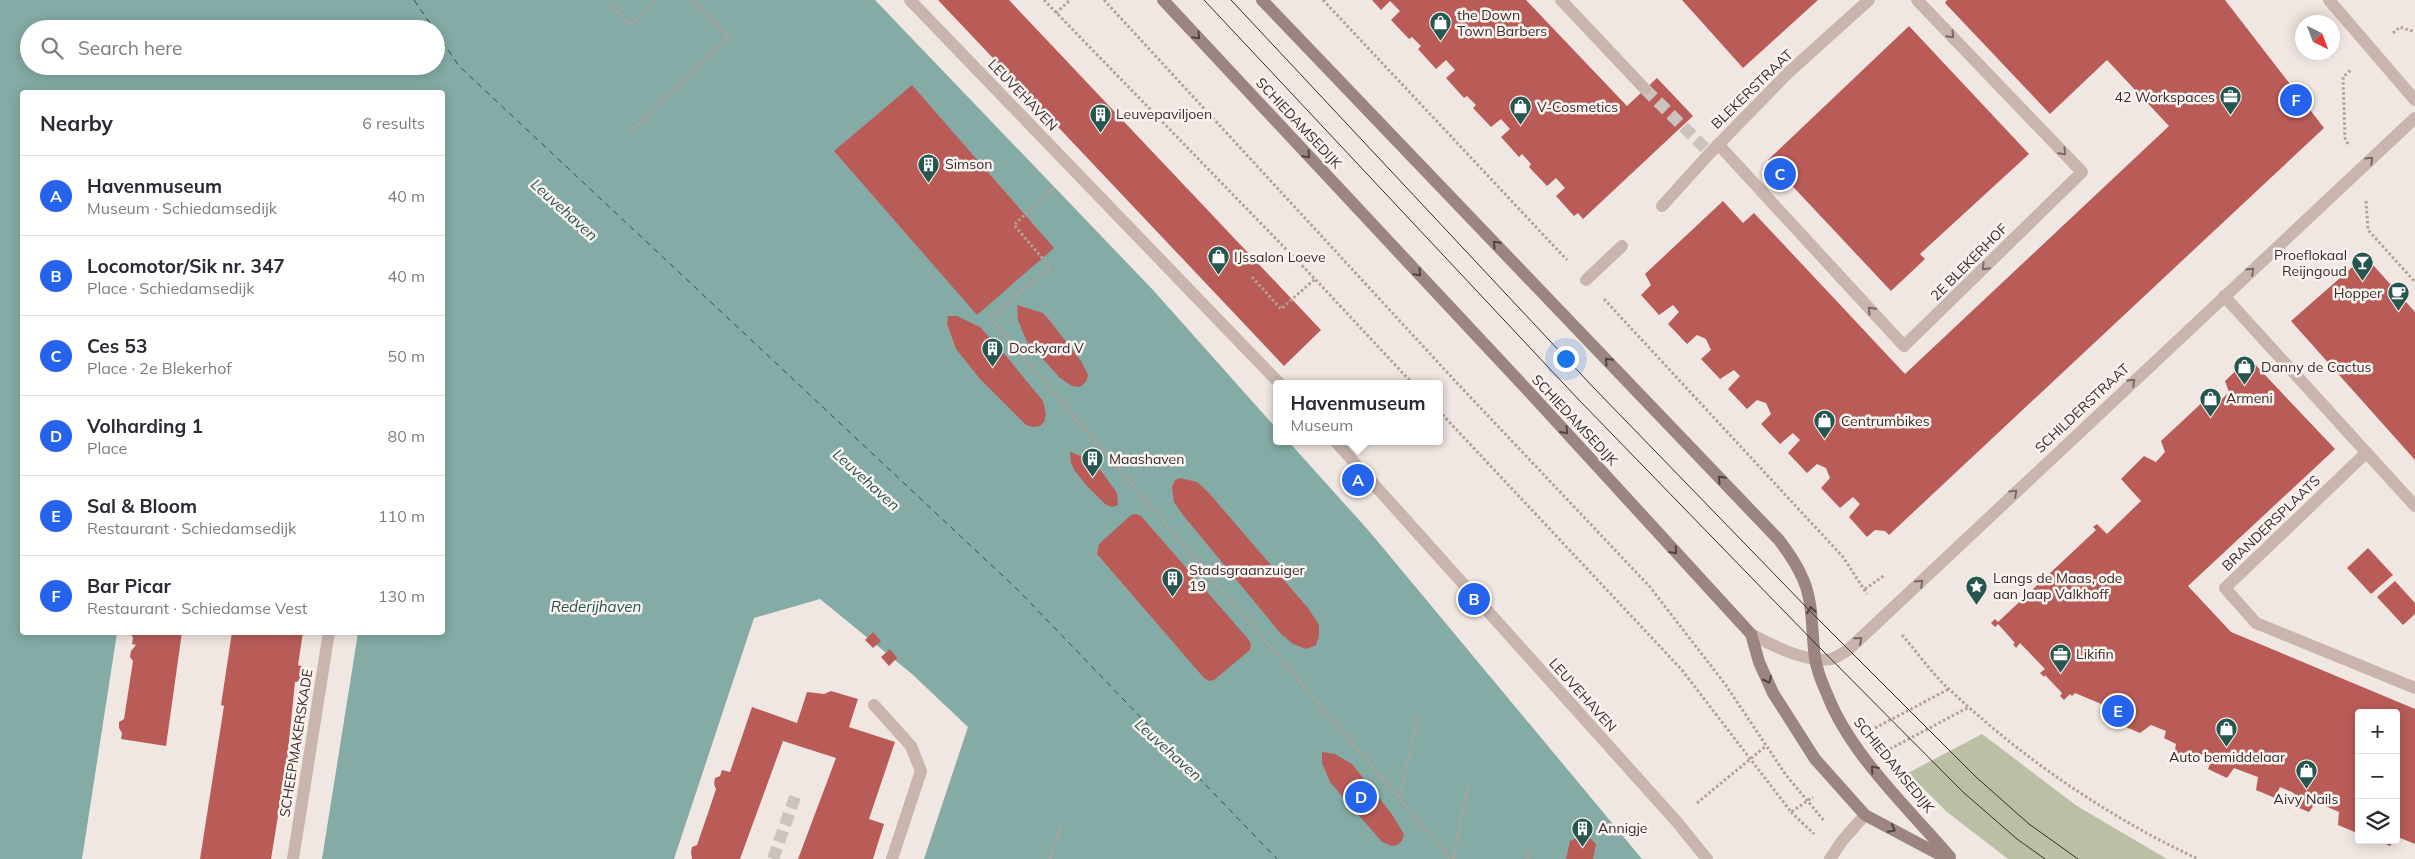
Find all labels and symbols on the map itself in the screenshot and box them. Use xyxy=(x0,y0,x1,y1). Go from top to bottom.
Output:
place label: the Down Town Barbers xyxy=(1457,6,1547,40)
shop icon: the Down Town Barbers xyxy=(1429,11,1453,42)
north arrow xyxy=(2295,15,2340,60)
one-way arrow xyxy=(1945,29,1954,38)
one-way arrow xyxy=(1191,30,1200,39)
street label: BLEKERSTRAAT xyxy=(1707,45,1797,133)
street label: LEUVEHAVEN xyxy=(984,55,1062,135)
street label: SCHIEDAMSEDIJK xyxy=(1252,74,1347,173)
pin: F xyxy=(2280,81,2312,119)
office icon: 42 Workspaces xyxy=(2219,85,2243,116)
place label: 42 Workspaces xyxy=(2115,88,2215,106)
shop icon: V-Cosmetics xyxy=(1509,95,1533,126)
place label: V-Cosmetics xyxy=(1537,98,1618,116)
building icon: Leuvepaviljoen xyxy=(1088,102,1112,133)
place label: Leuvepaviljoen xyxy=(1116,105,1212,123)
one-way arrow xyxy=(2057,147,2066,156)
one-way arrow xyxy=(1301,149,1310,158)
building icon: Simson xyxy=(917,152,941,183)
place label: Simson xyxy=(945,155,993,173)
pin: C xyxy=(1764,155,1796,193)
one-way arrow xyxy=(2364,157,2373,166)
water label: Leuvehaven xyxy=(527,175,602,245)
street label: 2E BLEKERHOF xyxy=(1927,220,2011,304)
one-way arrow xyxy=(1493,241,1502,250)
shop icon: IJssalon Loeve xyxy=(1206,245,1230,276)
place label: Proeflokaal Reijngoud xyxy=(2274,246,2347,280)
place label: IJssalon Loeve xyxy=(1234,248,1326,266)
bar icon: Proeflokaal Reijngoud xyxy=(2351,251,2375,282)
one-way arrow xyxy=(1982,261,1991,270)
one-way arrow xyxy=(1412,268,1421,277)
one-way arrow xyxy=(2245,268,2254,277)
cafe icon: Hopper xyxy=(2386,281,2410,312)
place label: Hopper xyxy=(2334,284,2383,302)
one-way arrow xyxy=(1868,307,1877,316)
building icon: Dockyard V xyxy=(981,336,1005,367)
place label: Dockyard V xyxy=(1009,339,1084,357)
your location xyxy=(1553,346,1579,372)
shop icon: Danny de Cactus xyxy=(2233,355,2257,386)
one-way arrow xyxy=(1605,358,1614,367)
place label: Danny de Cactus xyxy=(2261,358,2372,376)
street label: SCHILDERSTRAAT xyxy=(2031,359,2134,457)
street label: SCHIEDAMSEDIJK xyxy=(1528,371,1623,470)
one-way arrow xyxy=(2126,379,2135,388)
shop icon: Armeni xyxy=(2198,386,2222,417)
place label: Armeni xyxy=(2226,389,2273,407)
shop icon: Centrumbikes xyxy=(1813,409,1837,440)
place label: Centrumbikes xyxy=(1841,412,1930,430)
one-way arrow xyxy=(1559,425,1568,434)
water label: Leuvehaven xyxy=(829,445,904,515)
building icon: Maashaven xyxy=(1081,447,1105,478)
place label: Maashaven xyxy=(1109,450,1184,468)
pin: A xyxy=(1342,461,1374,499)
street label: BRANDERSPLAATS xyxy=(2218,471,2324,575)
one-way arrow xyxy=(1718,475,1727,484)
one-way arrow xyxy=(2008,490,2017,499)
one-way arrow xyxy=(1668,545,1677,554)
place label: Stadsgraanzuiger 19 xyxy=(1189,561,1306,595)
building icon: Stadsgraanzuiger 19 xyxy=(1161,566,1185,597)
place label: Langs de Maas, ode aan Jaap Valkhoff xyxy=(1993,569,2123,603)
place icon: Langs de Maas, ode aan Jaap Valkhoff xyxy=(1965,574,1989,605)
pin: B xyxy=(1458,580,1490,618)
one-way arrow xyxy=(1914,580,1923,589)
water label: Rederijhaven xyxy=(551,597,642,616)
one-way arrow xyxy=(1806,605,1817,613)
one-way arrow xyxy=(1854,637,1863,646)
office icon: Likifin xyxy=(2048,642,2072,673)
place label: Likifin xyxy=(2076,645,2114,663)
street label: LEUVEHAVEN xyxy=(1545,654,1621,736)
street label: SCHEEPMAKERSKADE xyxy=(275,668,317,818)
one-way arrow xyxy=(1761,675,1772,684)
pin: E xyxy=(2102,692,2134,730)
street label: SCHIEDAMSEDIJK xyxy=(1850,713,1939,817)
water label: Leuvehaven xyxy=(1131,715,1206,785)
shop icon: Auto bemiddelaar xyxy=(2215,717,2239,748)
place label: Auto bemiddelaar xyxy=(2169,748,2286,766)
shop icon: Aivy Nails xyxy=(2294,759,2318,790)
one-way arrow xyxy=(1872,766,1880,775)
pin: D xyxy=(1345,778,1377,816)
place label: Aivy Nails xyxy=(2274,790,2338,808)
building icon: Annigje xyxy=(1570,816,1594,847)
place label: Annigje xyxy=(1598,819,1647,837)
one-way arrow xyxy=(1886,823,1895,833)

